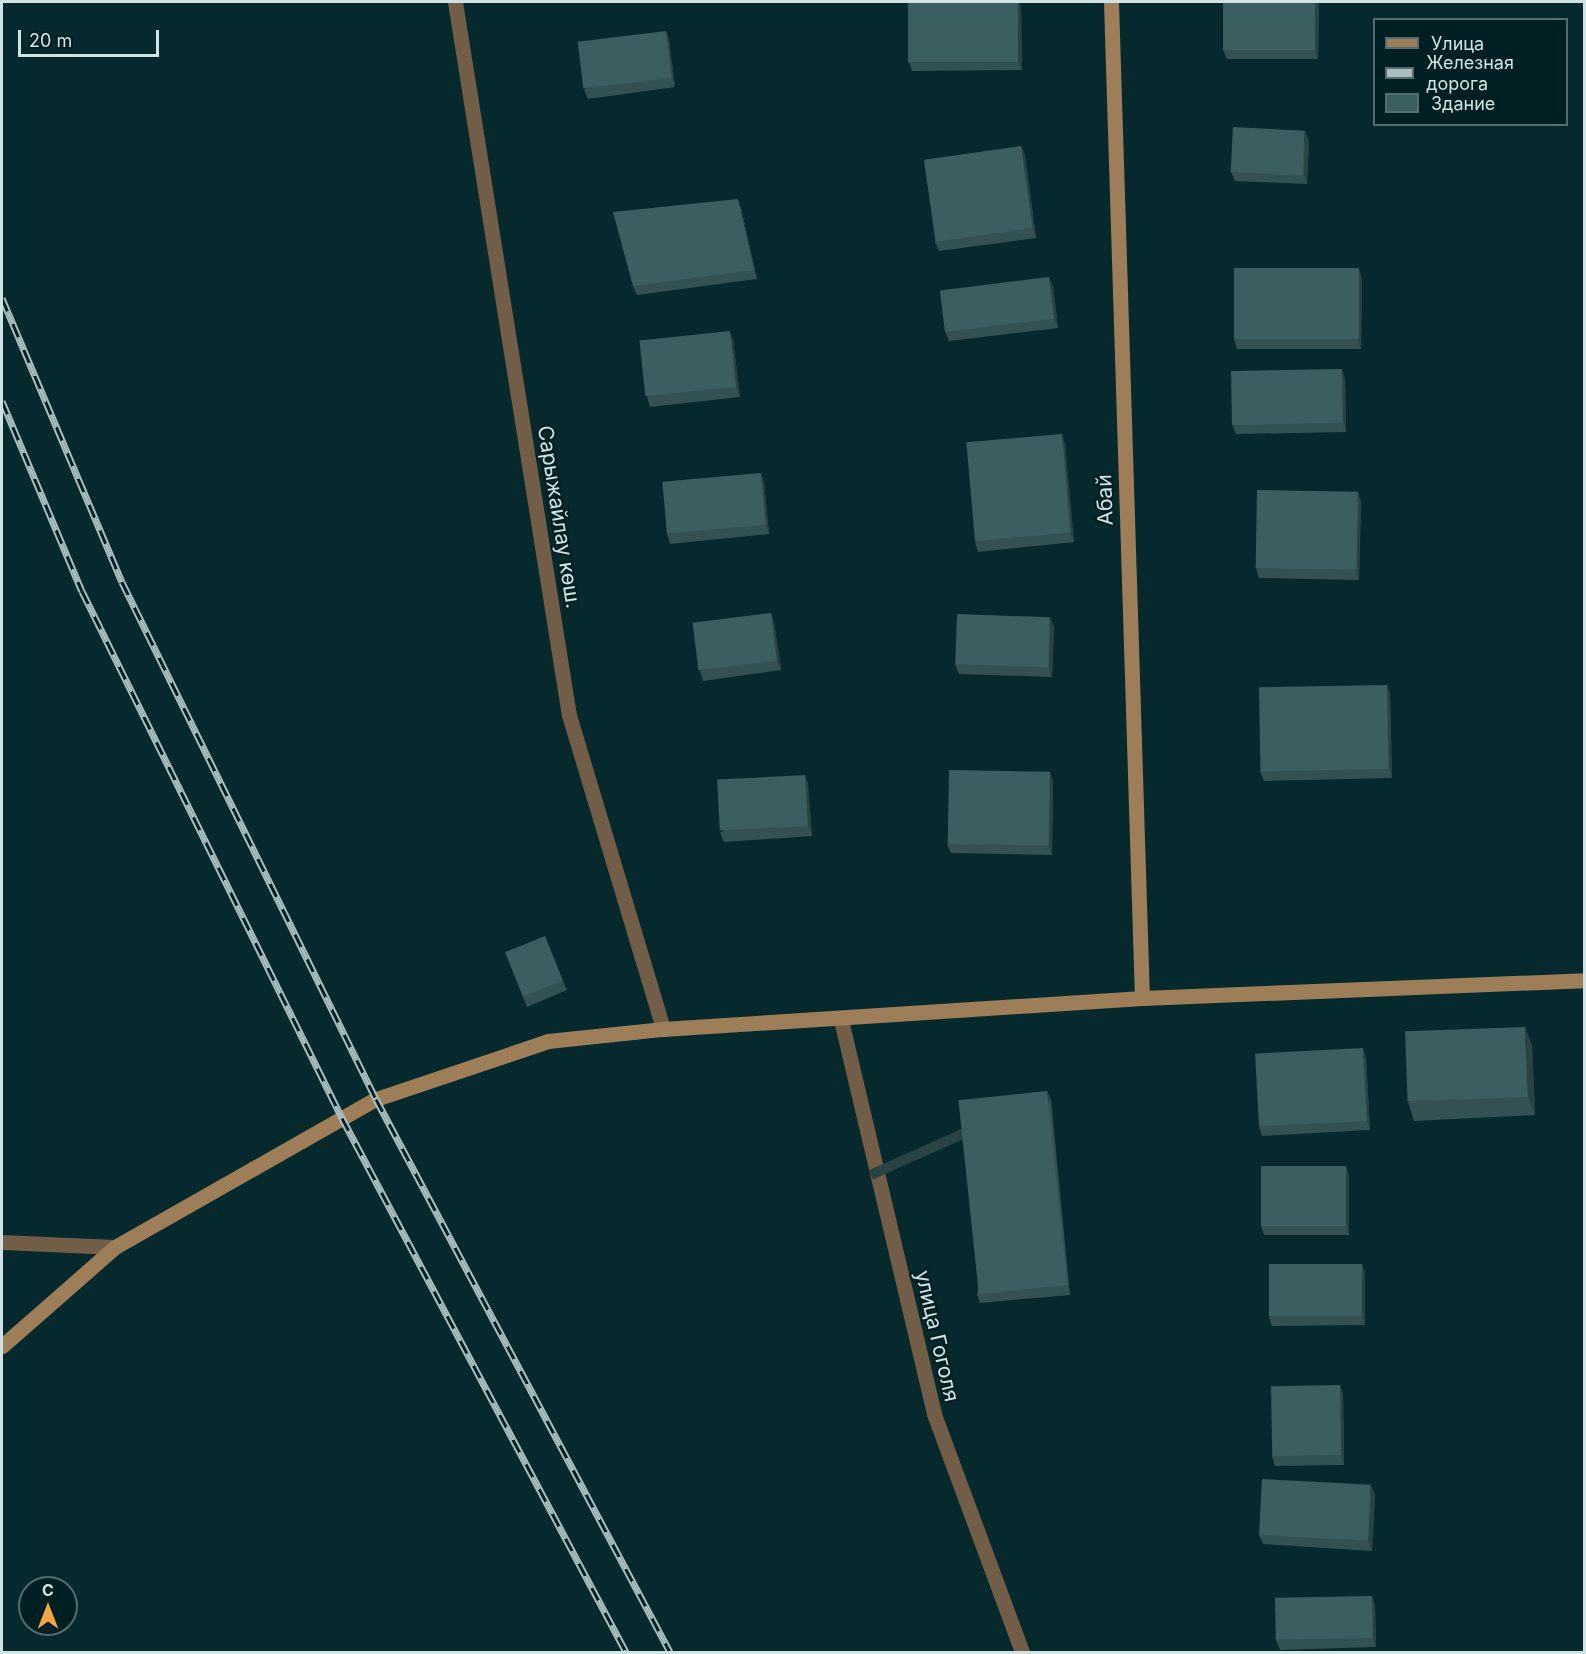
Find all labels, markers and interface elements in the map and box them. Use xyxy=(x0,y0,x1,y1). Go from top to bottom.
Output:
scale bar xyxy=(21,18,162,56)
legend xyxy=(1373,18,1568,126)
text: 20 m xyxy=(29,30,72,51)
text: Улица xyxy=(1431,33,1484,54)
text: Железная дорога xyxy=(1426,52,1514,94)
text: Здание xyxy=(1431,93,1495,114)
street label: Сарыжайлау көш. xyxy=(532,424,586,610)
street label: Абай xyxy=(1092,474,1118,526)
street label: улица Гоголя xyxy=(910,1268,964,1404)
north arrow xyxy=(18,1576,78,1636)
text: С xyxy=(42,1580,54,1600)

